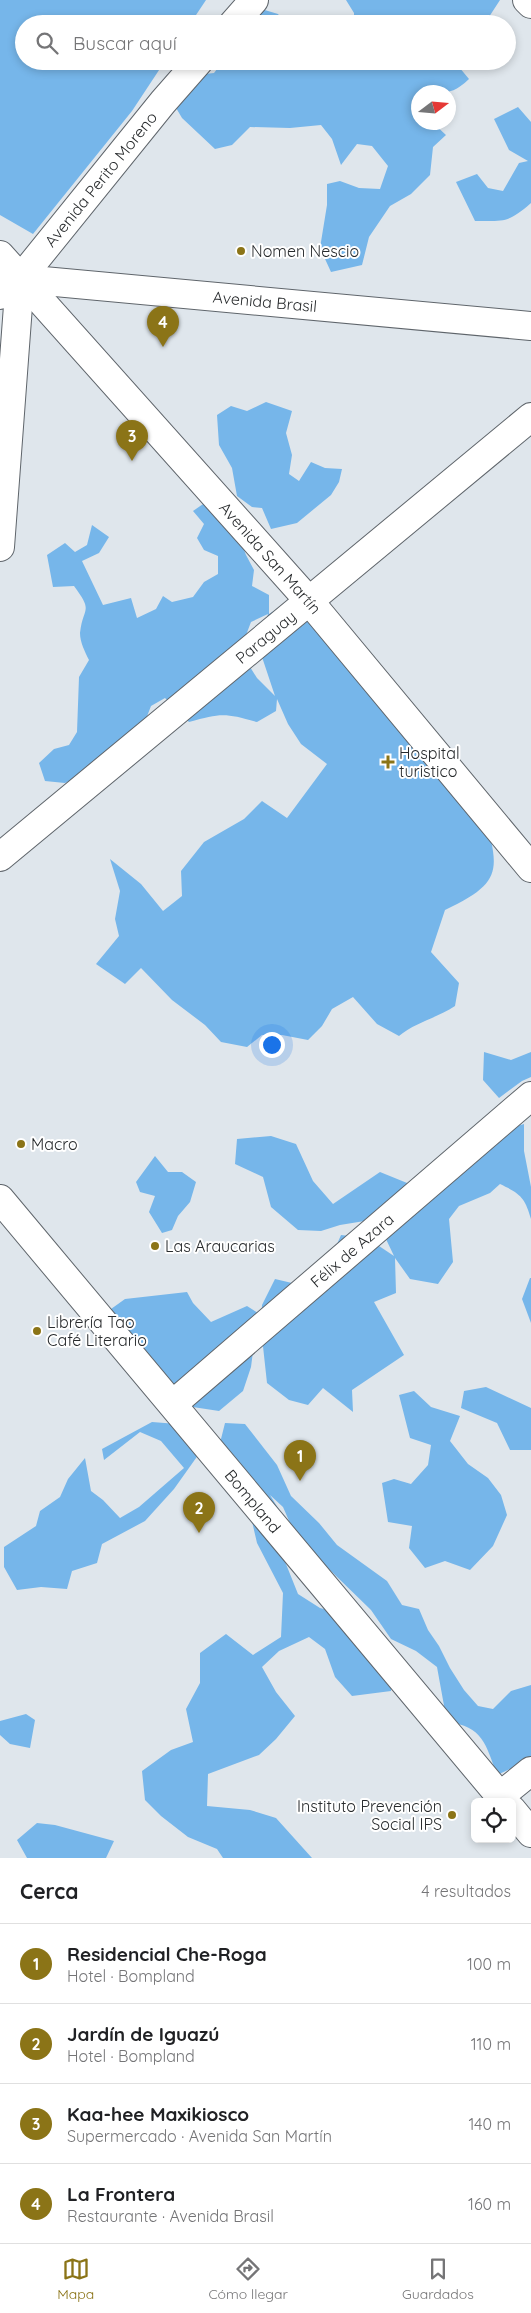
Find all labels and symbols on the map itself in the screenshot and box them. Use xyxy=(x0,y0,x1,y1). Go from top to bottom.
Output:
north arrow xyxy=(411,85,456,130)
street label: Avenida Perito Moreno xyxy=(40,108,161,251)
place label: Nomen Nescio xyxy=(251,241,359,261)
marker: Nomen Nescio xyxy=(235,245,247,257)
street label: Avenida Brasil xyxy=(212,287,318,316)
pin: 4 xyxy=(147,306,179,347)
pin: 3 xyxy=(116,420,148,461)
street label: Avenida San Martín xyxy=(215,498,326,618)
street label: Paraguay xyxy=(231,606,300,668)
place label: Hospital turistico xyxy=(399,743,460,781)
marker: Hospital turistico xyxy=(381,755,395,769)
your location xyxy=(259,1032,285,1058)
place label: Macro xyxy=(31,1134,78,1154)
marker: Macro xyxy=(15,1138,27,1150)
street label: Félix de Azara xyxy=(306,1209,398,1291)
place label: Las Araucarias xyxy=(165,1236,275,1256)
marker: Las Araucarias xyxy=(149,1240,161,1252)
place label: Librería Tao Café Literario xyxy=(47,1312,147,1350)
marker: Librería Tao Café Literario xyxy=(31,1325,43,1337)
pin: 1 xyxy=(284,1440,316,1481)
street label: Bompland xyxy=(221,1465,285,1537)
pin: 2 xyxy=(183,1492,215,1533)
place label: Instituto Prevención Social IPS xyxy=(297,1796,442,1834)
marker: Instituto Prevención Social IPS xyxy=(446,1809,458,1821)

